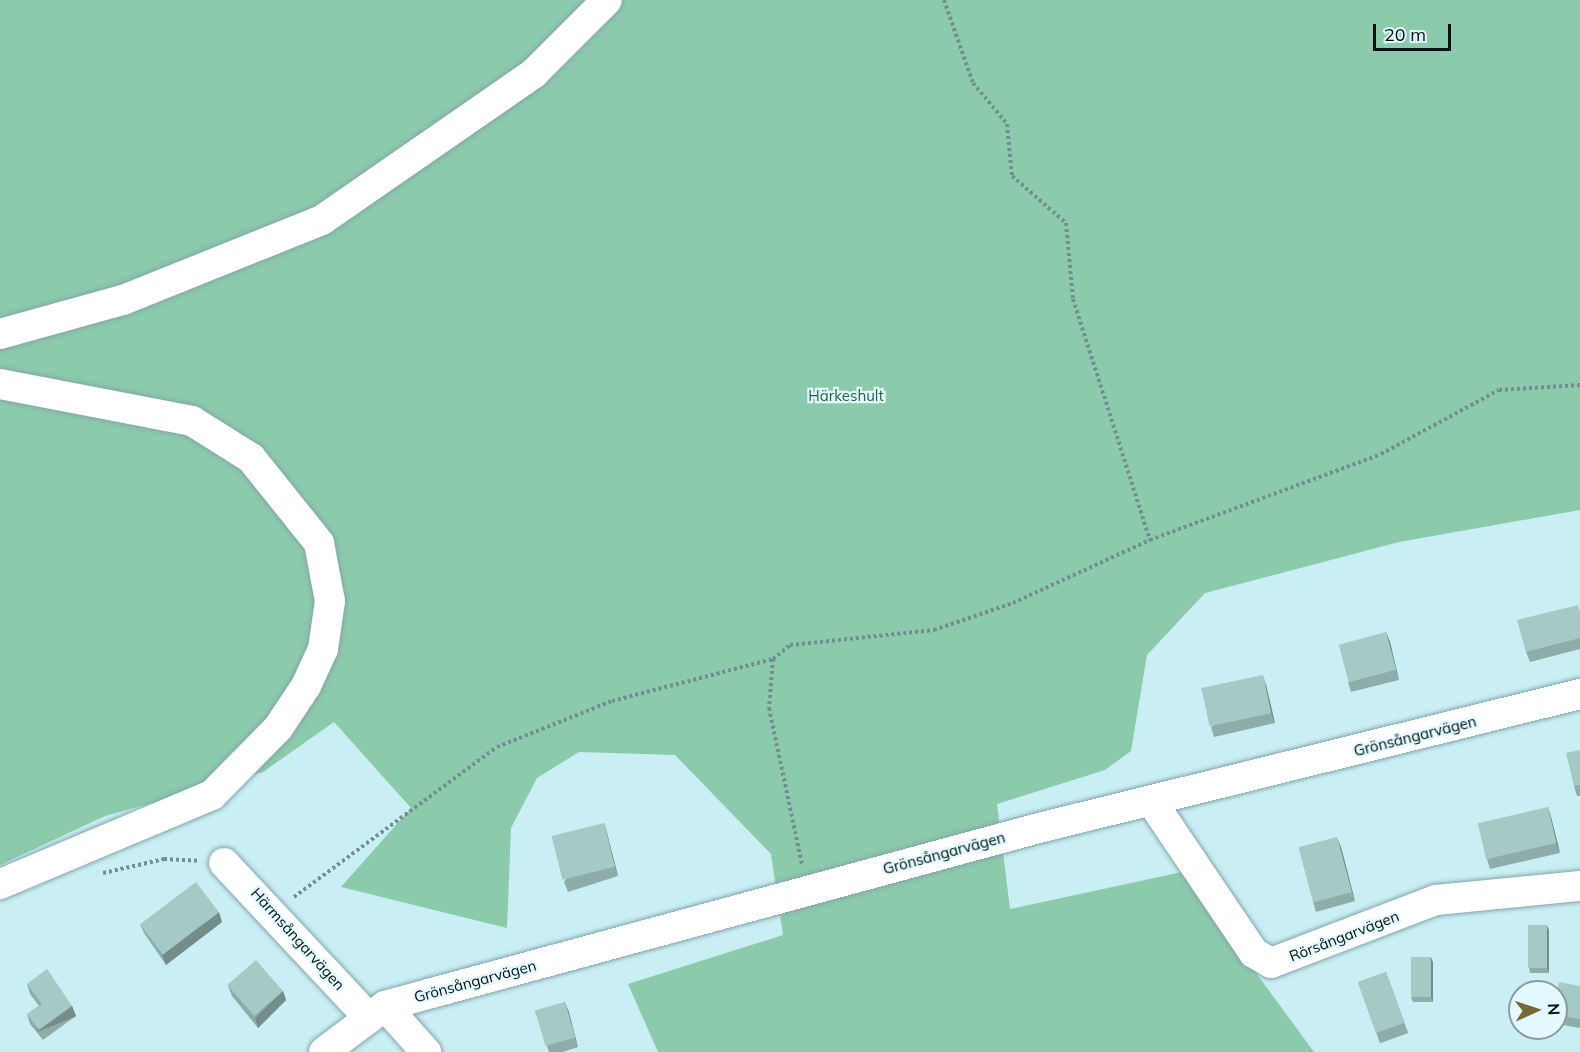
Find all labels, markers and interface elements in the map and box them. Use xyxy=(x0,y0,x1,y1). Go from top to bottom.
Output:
scale bar xyxy=(1376,12,1454,50)
text: 20 m xyxy=(1384,23,1426,46)
park label: Härkeshult xyxy=(808,387,884,405)
street label: Grönsångarvägen xyxy=(1352,712,1478,760)
street label: Grönsångarvägen xyxy=(881,828,1007,878)
street label: Härmsångarvägen xyxy=(247,884,349,994)
street label: Rörsångarvägen xyxy=(1286,907,1402,965)
street label: Grönsångarvägen xyxy=(412,956,538,1006)
north arrow xyxy=(1508,980,1568,1040)
text: N xyxy=(1544,1003,1564,1016)

